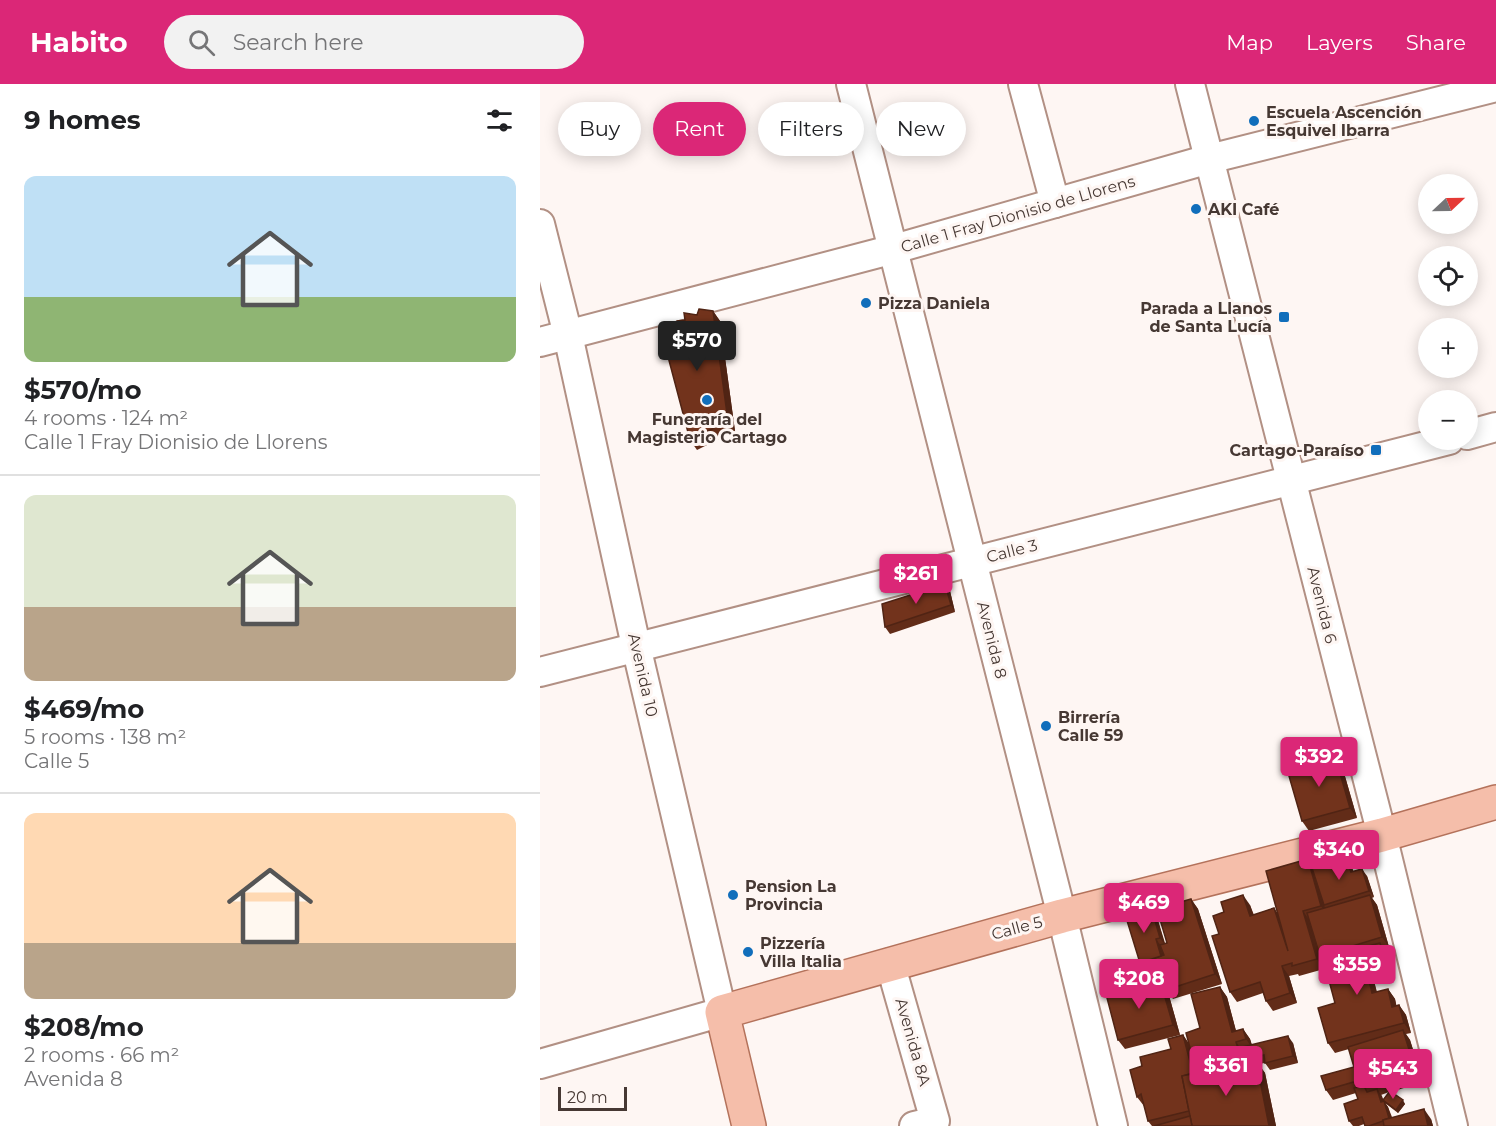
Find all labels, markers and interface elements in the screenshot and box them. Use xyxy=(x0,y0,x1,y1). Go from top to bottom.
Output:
search box xyxy=(164,15,584,69)
text: Habito xyxy=(30,25,128,59)
icon: search xyxy=(185,26,218,59)
text: Search here xyxy=(233,29,364,56)
text: Map xyxy=(1226,30,1273,55)
text: Layers xyxy=(1306,30,1373,55)
text: Share xyxy=(1406,30,1466,55)
chip: Buy xyxy=(558,102,641,156)
chip: Rent xyxy=(653,102,746,156)
chip: Filters xyxy=(758,102,864,156)
chip: New xyxy=(876,102,966,156)
place label: Escuela Ascención Esquivel Ibarra xyxy=(1266,103,1422,140)
text: 9 homes xyxy=(24,104,141,136)
icon: filters xyxy=(483,104,516,137)
marker: Escuela Ascención Esquivel Ibarra xyxy=(1247,114,1261,128)
street label: Calle 1 Fray Dionisio de Llorens xyxy=(899,171,1137,257)
north arrow xyxy=(1418,174,1478,234)
map controls xyxy=(1418,174,1478,450)
place label: AKI Café xyxy=(1207,200,1279,219)
marker: AKI Café xyxy=(1189,202,1203,216)
icon: home xyxy=(216,215,324,323)
button: locate xyxy=(1418,246,1478,306)
place label: Pizza Daniela xyxy=(878,294,990,313)
marker: Pizza Daniela xyxy=(859,296,873,310)
place label: Parada a Llanos de Santa Lucía xyxy=(1140,299,1272,336)
marker: Parada a Llanos de Santa Lucía xyxy=(1277,310,1291,324)
button: + xyxy=(1418,318,1478,378)
pin: $570 xyxy=(661,321,733,372)
text: $570 xyxy=(672,328,722,352)
text: $570/mo xyxy=(24,374,141,406)
button: − xyxy=(1418,390,1478,450)
marker: Funeraría del Magisterio Cartago xyxy=(700,393,714,407)
text: 4 rooms · 124 m² xyxy=(24,406,188,430)
place label: Funeraría del Magisterio Cartago xyxy=(627,410,787,447)
text: Calle 1 Fray Dionisio de Llorens xyxy=(24,430,328,454)
place label: Cartago-Paraíso xyxy=(1230,441,1364,460)
marker: Cartago-Paraíso xyxy=(1369,443,1383,457)
icon: home xyxy=(216,534,324,642)
street label: Calle 3 xyxy=(984,535,1040,567)
pin: $261 xyxy=(880,554,952,605)
text: $261 xyxy=(893,561,939,585)
street label: Avenida 6 xyxy=(1303,565,1341,646)
street label: Avenida 8 xyxy=(973,599,1011,681)
street label: Avenida 10 xyxy=(624,631,662,719)
text: $469/mo xyxy=(24,693,144,725)
place label: Birrería Calle 59 xyxy=(1058,708,1123,745)
marker: Birrería Calle 59 xyxy=(1039,719,1053,733)
text: 5 rooms · 138 m² xyxy=(24,725,186,749)
pin: $392 xyxy=(1283,737,1355,788)
text: $392 xyxy=(1295,744,1344,768)
text: Calle 5 xyxy=(24,749,89,773)
pin: $340 xyxy=(1303,830,1375,881)
text: $340 xyxy=(1313,837,1365,861)
icon: home xyxy=(216,852,324,960)
place label: Pension La Provincia xyxy=(745,877,837,914)
pin: $469 xyxy=(1108,883,1180,934)
marker: Pension La Provincia xyxy=(726,888,740,902)
text: $469 xyxy=(1118,890,1170,914)
street label: Calle 5 xyxy=(989,912,1045,944)
place label: Pizzería Villa Italia xyxy=(759,934,842,971)
marker: Pizzería Villa Italia xyxy=(741,945,755,959)
pin: $359 xyxy=(1321,945,1393,996)
text: $359 xyxy=(1333,952,1381,976)
pin: $208 xyxy=(1103,959,1175,1010)
text: $208 xyxy=(1113,966,1165,990)
street label: Avenida 8A xyxy=(891,996,935,1089)
text: $208/mo xyxy=(24,1011,144,1043)
text: 2 rooms · 66 m² xyxy=(24,1043,179,1067)
pin: $361 xyxy=(1190,1046,1262,1097)
pin: $543 xyxy=(1357,1049,1429,1100)
text: $361 xyxy=(1203,1053,1249,1077)
text: $543 xyxy=(1368,1056,1418,1080)
text: Avenida 8 xyxy=(24,1067,123,1091)
scale bar xyxy=(558,1084,627,1112)
text: 20 m xyxy=(567,1088,608,1107)

